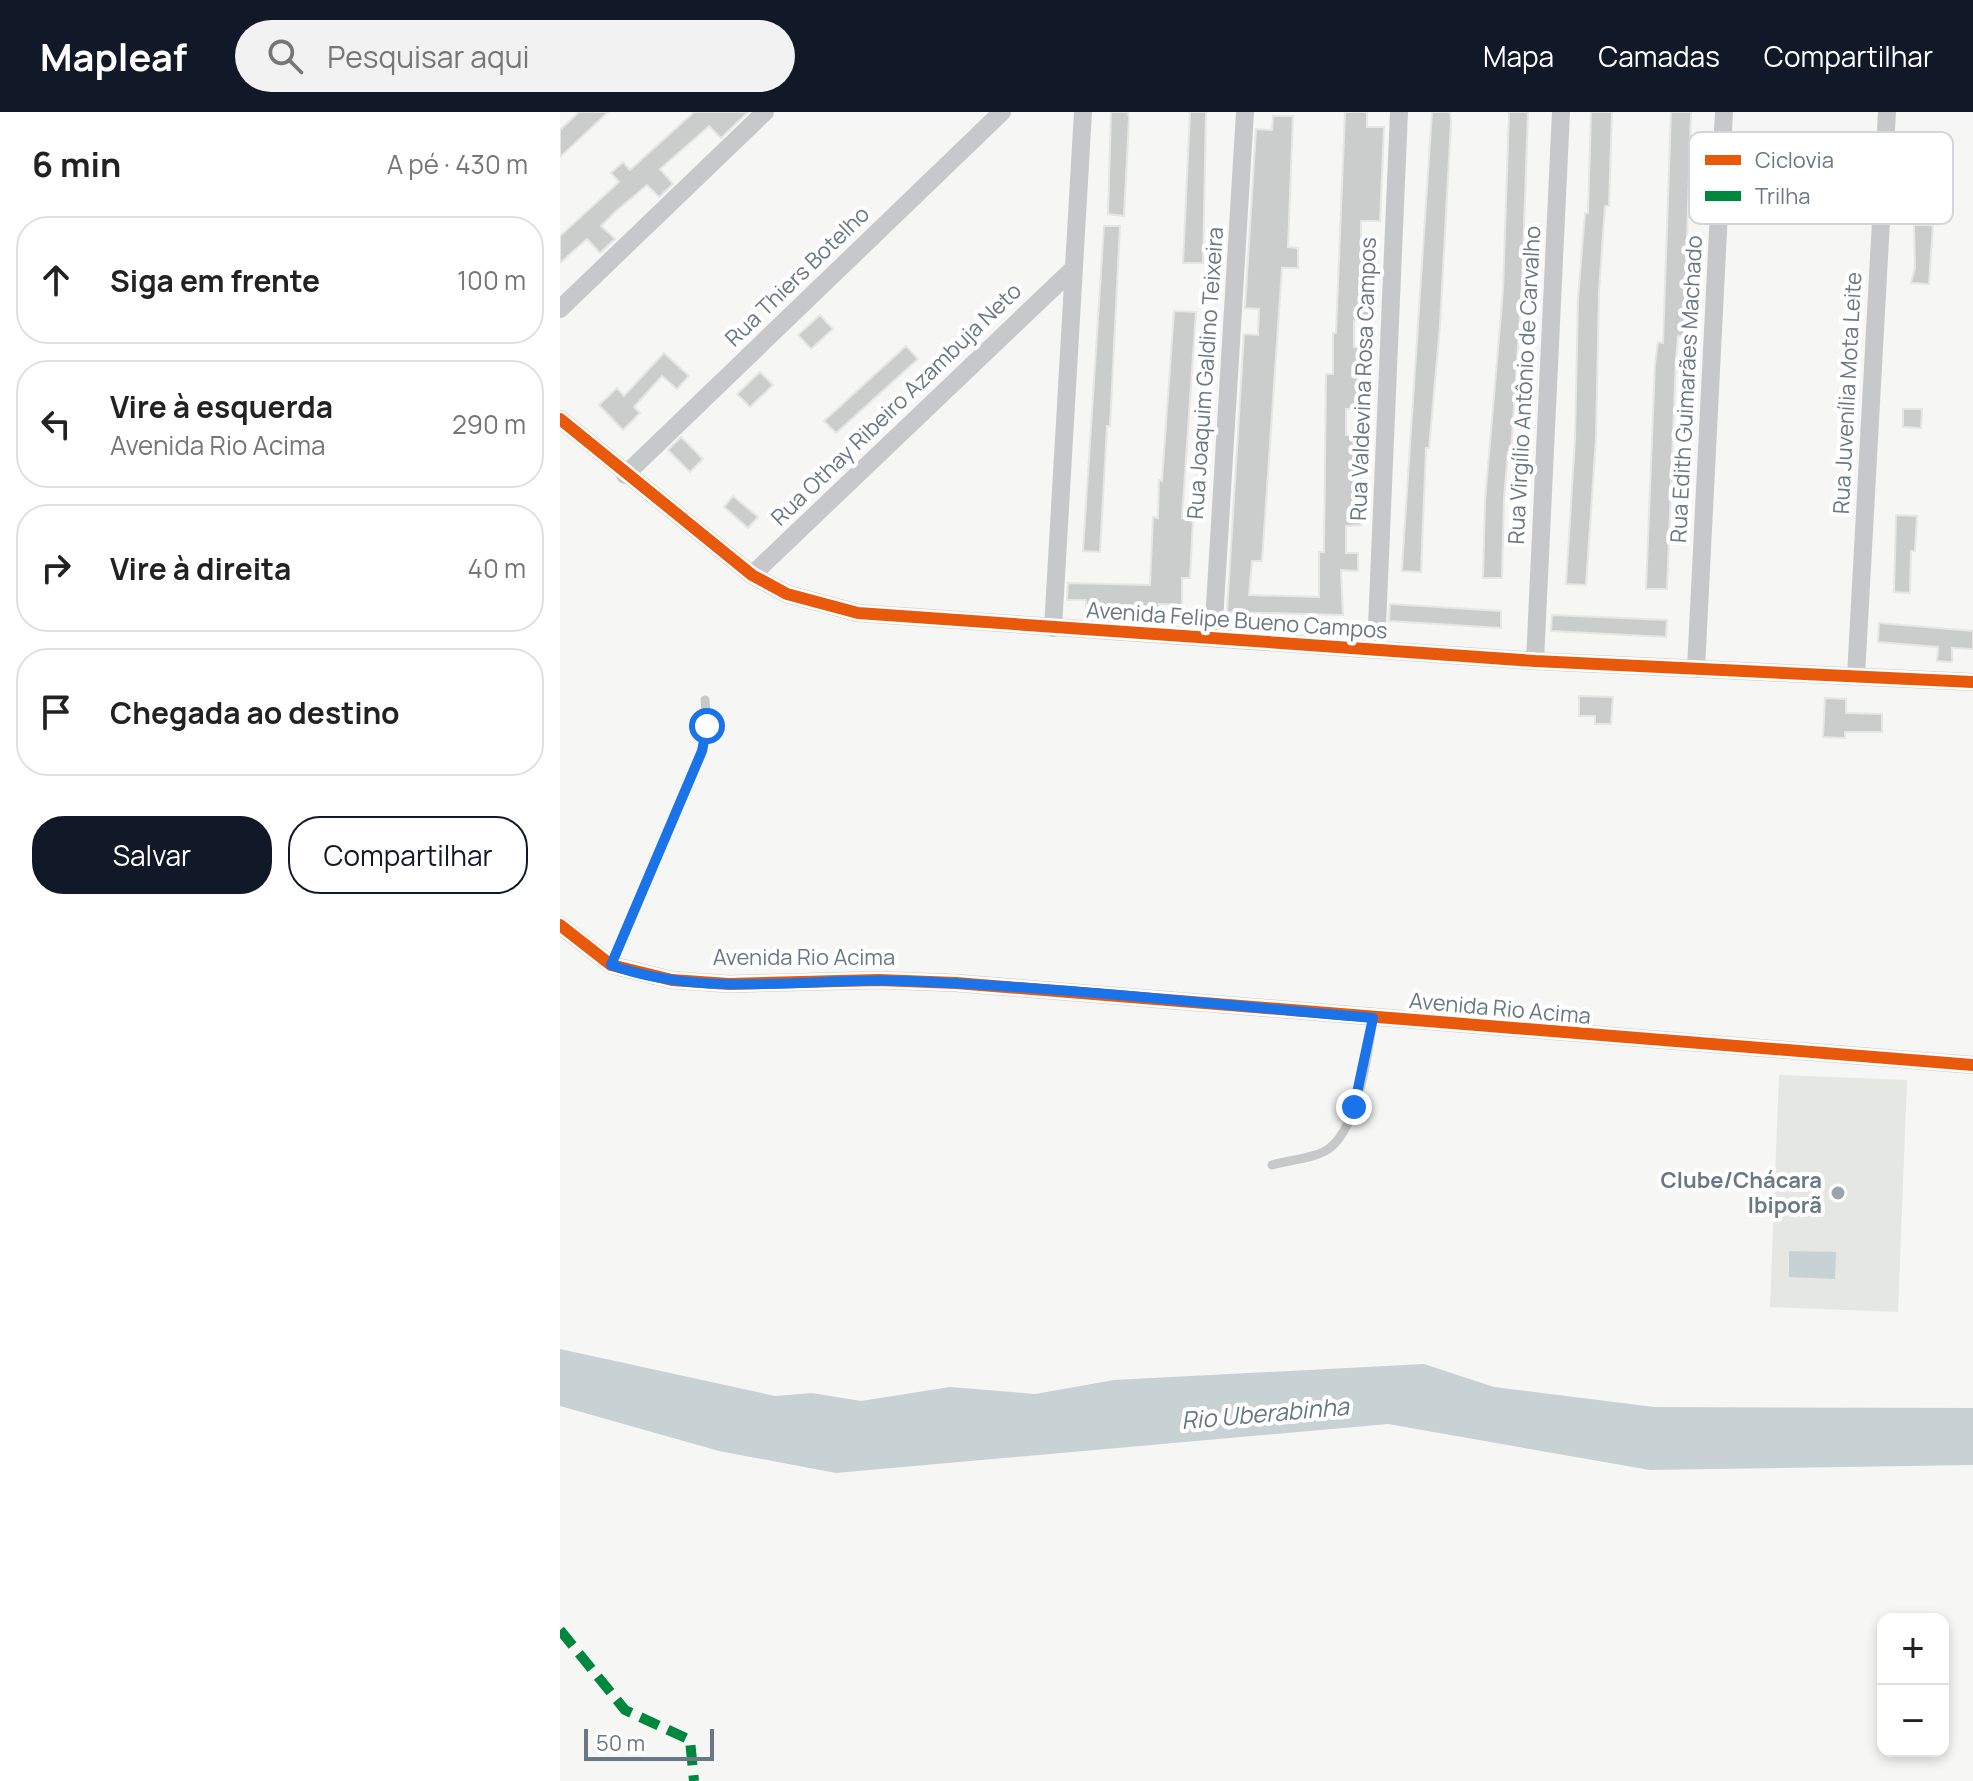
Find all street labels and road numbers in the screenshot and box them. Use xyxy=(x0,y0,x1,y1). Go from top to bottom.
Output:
street label: Rua Thiers Botelho xyxy=(718,199,876,353)
street label: Rua Virgílio Antônio de Carvalho xyxy=(1501,225,1547,545)
street label: Rua Joaquim Galdino Teixeira xyxy=(1180,226,1230,520)
street label: Rua Edith Guimarães Machado xyxy=(1663,234,1709,544)
street label: Rua Valdevina Rosa Campos xyxy=(1343,237,1383,521)
street label: Rua Juvenília Mota Leite xyxy=(1826,271,1868,515)
street label: Rua Othay Ribeiro Azambuja Neto xyxy=(764,276,1028,532)
street label: Avenida Felipe Bueno Campos xyxy=(1085,595,1389,645)
street label: Avenida Rio Acima xyxy=(713,942,895,972)
street label: Avenida Rio Acima xyxy=(1408,985,1592,1031)

